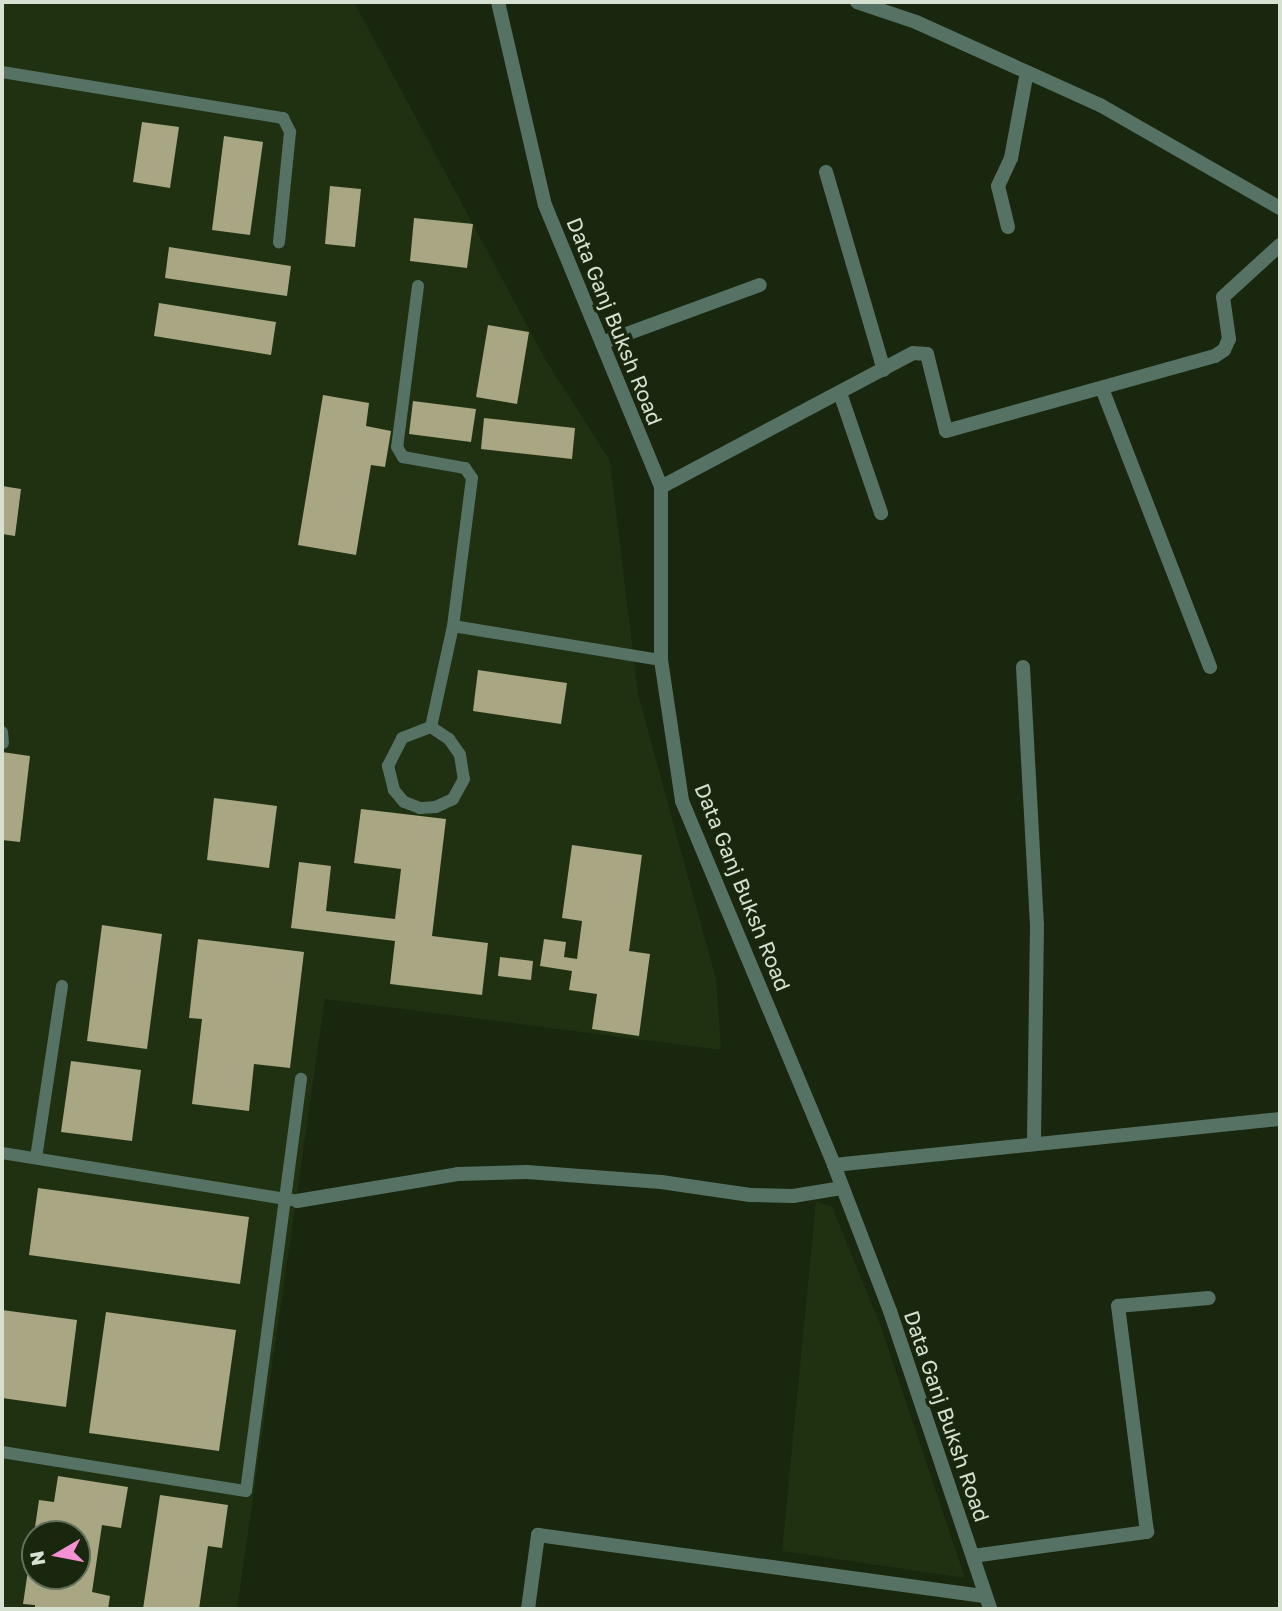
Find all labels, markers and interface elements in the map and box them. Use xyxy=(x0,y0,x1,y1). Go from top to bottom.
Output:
street label: Data Ganj Buksh Road xyxy=(562,213,668,429)
street label: Data Ganj Buksh Road xyxy=(690,779,796,995)
street label: Data Ganj Buksh Road xyxy=(899,1307,995,1525)
north arrow xyxy=(21,1520,91,1590)
text: N xyxy=(24,1549,49,1568)

